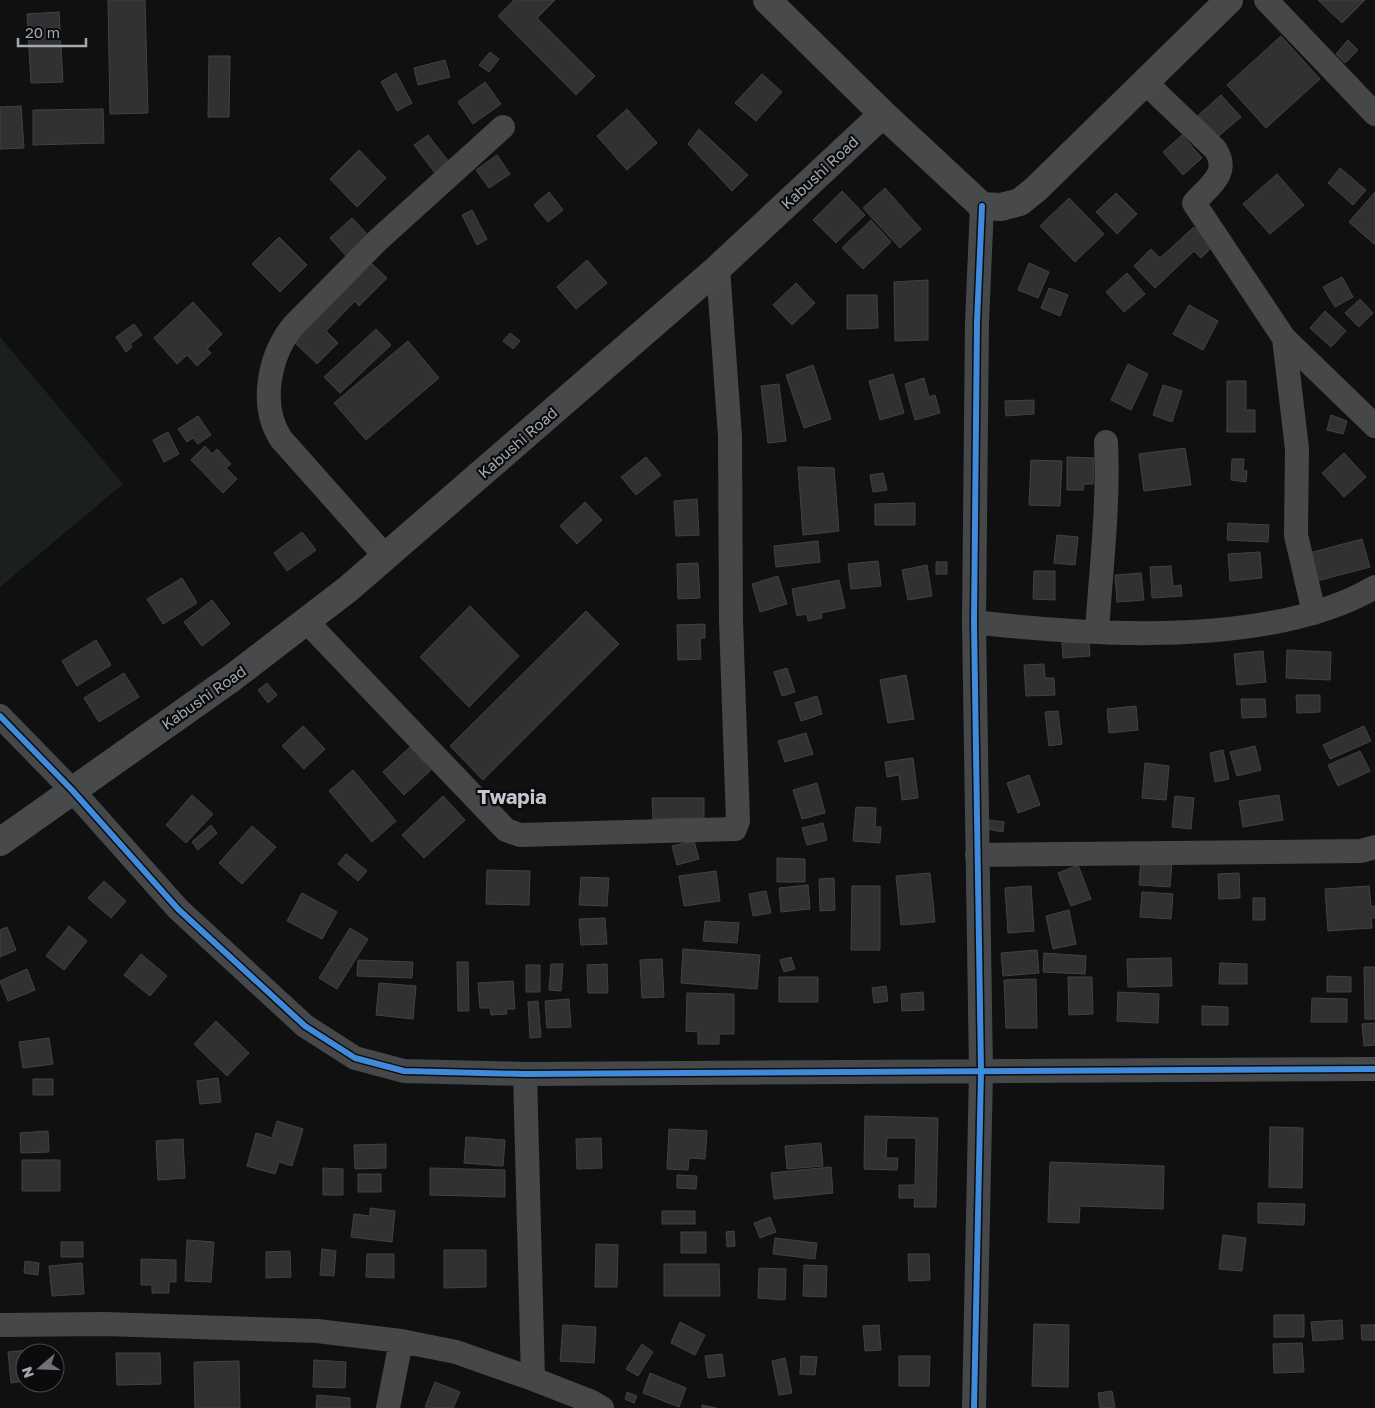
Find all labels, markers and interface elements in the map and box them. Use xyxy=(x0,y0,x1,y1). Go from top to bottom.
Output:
scale bar xyxy=(18,15,85,47)
text: 20 m xyxy=(25,23,60,41)
street label: Kabushi Road xyxy=(777,132,862,212)
street label: Kabushi Road xyxy=(474,403,560,481)
street label: Kabushi Road xyxy=(158,662,249,733)
district label: Twapia xyxy=(477,784,547,808)
north arrow xyxy=(15,1343,65,1393)
text: N xyxy=(17,1365,37,1380)

